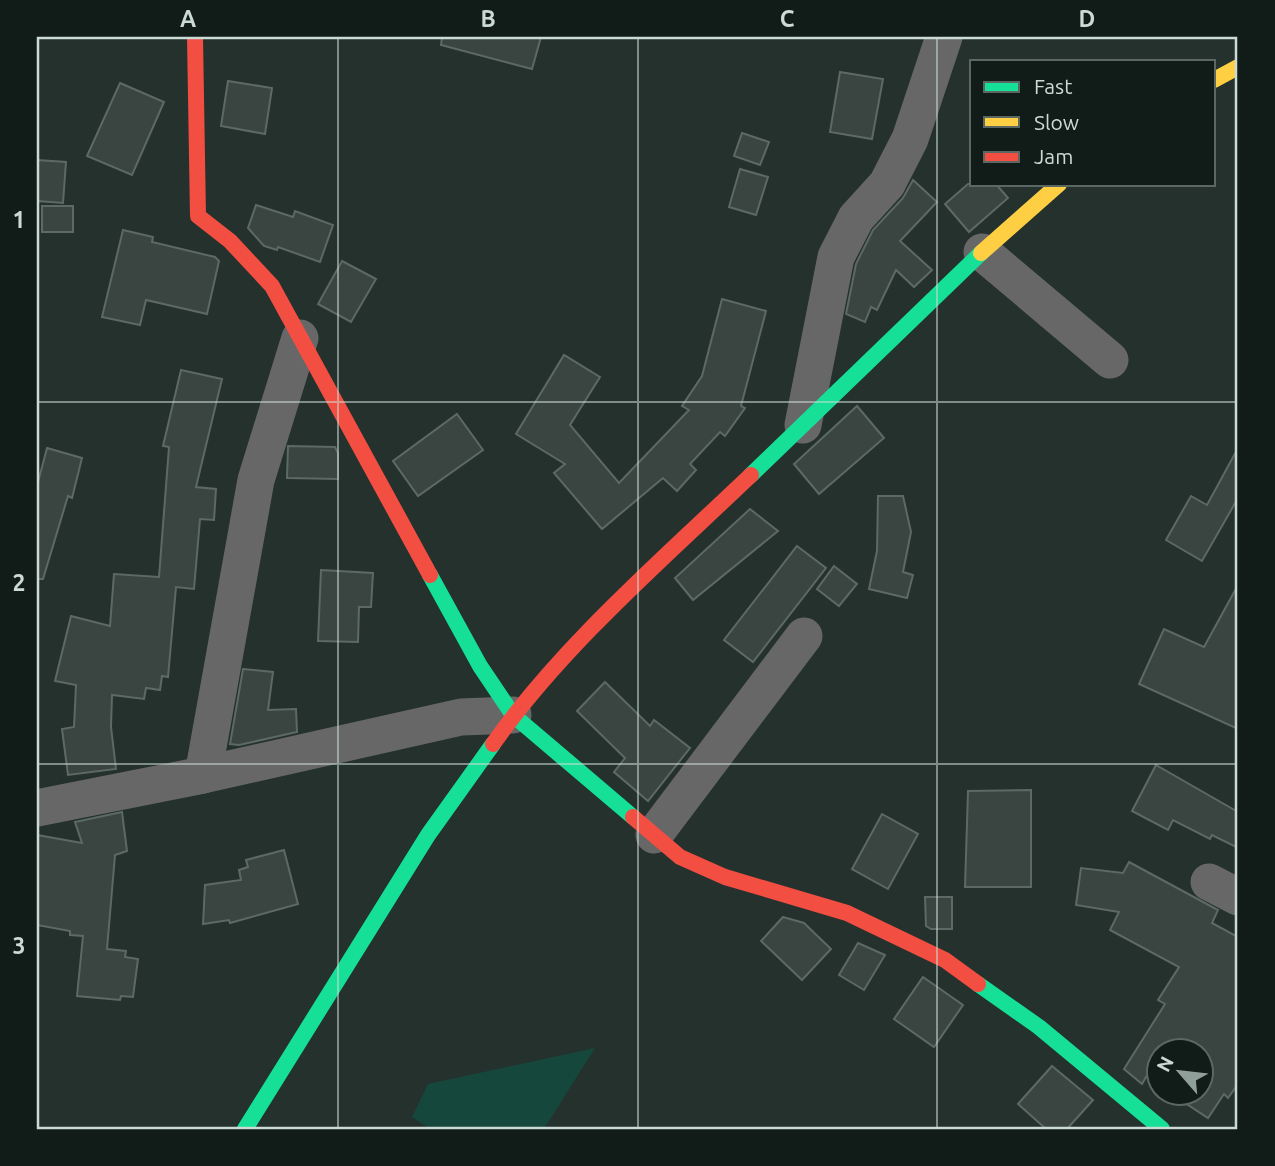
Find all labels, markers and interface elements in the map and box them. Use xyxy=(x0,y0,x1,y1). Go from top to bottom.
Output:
text: A xyxy=(180,6,196,31)
text: B xyxy=(480,6,496,31)
text: C xyxy=(780,6,795,31)
text: D xyxy=(1079,6,1095,31)
legend xyxy=(970,60,1216,186)
text: Fast xyxy=(1034,74,1072,98)
text: Slow xyxy=(1034,110,1079,134)
text: Jam xyxy=(1034,144,1073,168)
text: 1 xyxy=(13,207,25,232)
text: 2 xyxy=(13,570,25,595)
text: 3 xyxy=(13,933,25,958)
north arrow xyxy=(1146,1036,1216,1106)
text: N xyxy=(1152,1053,1178,1075)

